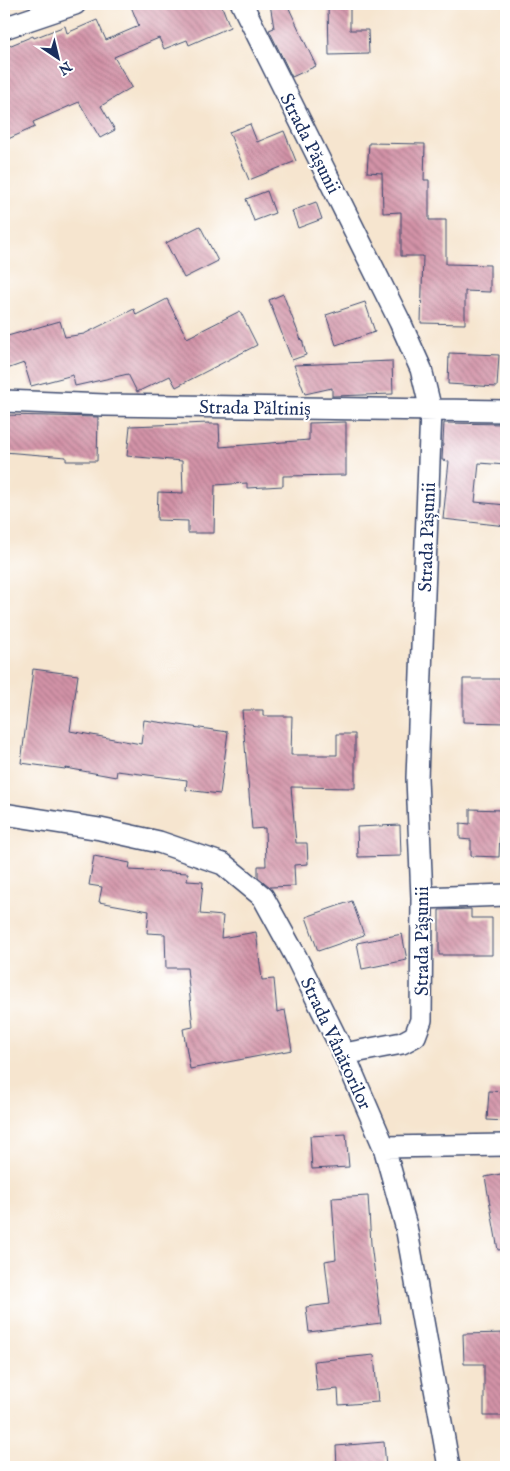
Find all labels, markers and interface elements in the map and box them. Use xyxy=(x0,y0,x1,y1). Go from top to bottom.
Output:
north arrow xyxy=(32,32,82,82)
text: N xyxy=(55,56,76,79)
street label: Strada Pășunii xyxy=(274,90,345,198)
street label: Strada Păltiniș xyxy=(199,396,311,422)
street label: Strada Pășunii xyxy=(414,482,442,592)
street label: Strada Pășunii xyxy=(411,886,435,996)
street label: Strada Vânătorilor xyxy=(294,974,376,1114)

